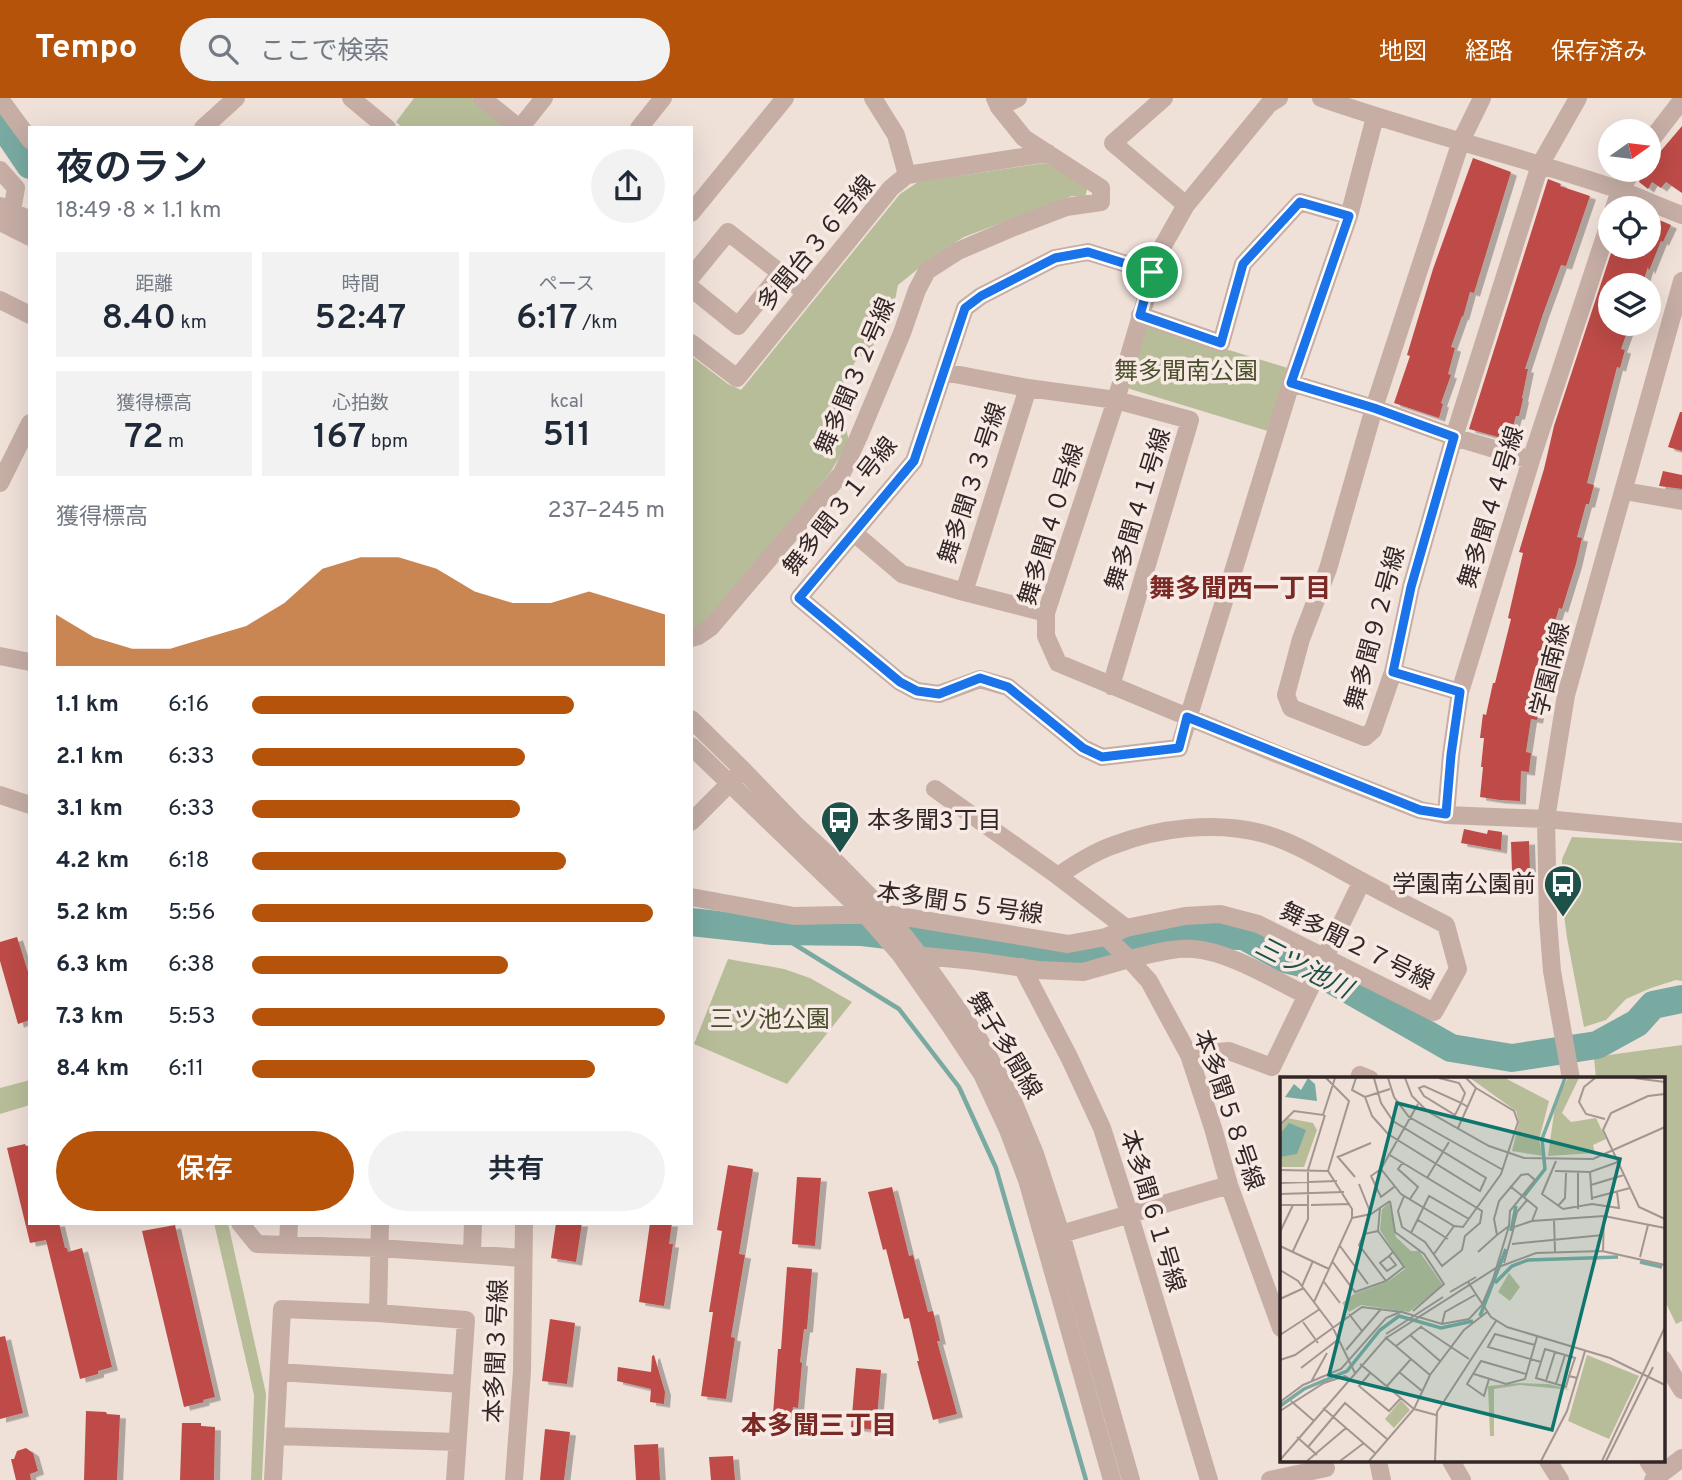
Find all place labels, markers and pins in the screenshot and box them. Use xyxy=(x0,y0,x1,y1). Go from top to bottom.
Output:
pin xyxy=(1122,242,1182,302)
bus stop icon: 本多聞3丁目 xyxy=(819,799,861,854)
place label: 本多聞3丁目 xyxy=(867,807,1001,837)
bus stop icon: 学園南公園前 xyxy=(1542,863,1584,918)
place label: 学園南公園前 xyxy=(1392,871,1536,901)

